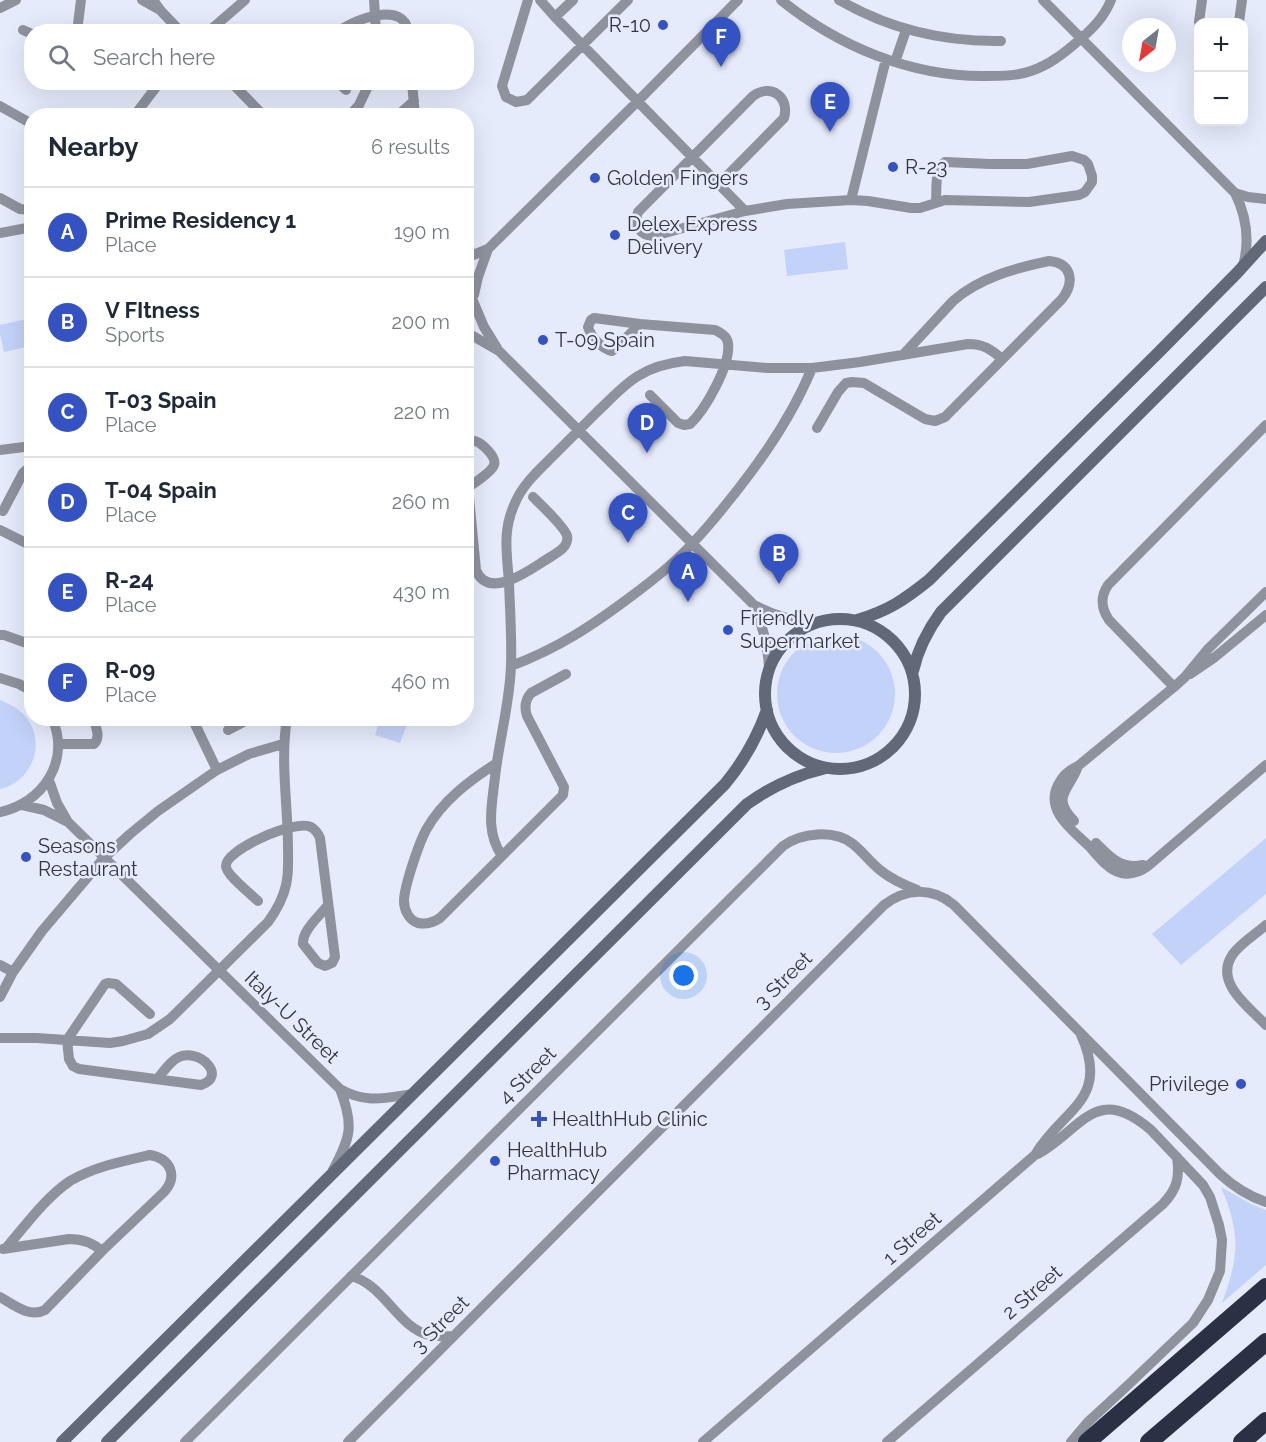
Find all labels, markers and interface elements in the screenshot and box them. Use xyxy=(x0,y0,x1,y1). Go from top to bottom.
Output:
place label: R-10 xyxy=(609,13,651,37)
pin: F xyxy=(702,17,740,67)
marker: R-10 xyxy=(656,18,670,32)
north arrow xyxy=(1122,18,1176,72)
map controls xyxy=(1194,18,1248,126)
button: + xyxy=(1194,18,1248,72)
search box xyxy=(24,24,474,90)
icon: search xyxy=(45,41,78,74)
text: Search here xyxy=(93,44,215,70)
button: − xyxy=(1194,72,1248,126)
pin: E xyxy=(810,82,850,132)
text: Nearby xyxy=(48,132,138,162)
text: 6 results xyxy=(371,135,450,159)
place label: R-23 xyxy=(905,155,948,179)
marker: R-23 xyxy=(886,160,900,174)
place label: Golden Fingers xyxy=(607,166,748,190)
marker: Golden Fingers xyxy=(588,171,602,185)
text: Prime Residency 1 xyxy=(105,207,296,233)
place label: Delex Express Delivery xyxy=(627,212,757,259)
text: A xyxy=(61,220,74,244)
text: 190 m xyxy=(394,220,450,244)
marker: Delex Express Delivery xyxy=(608,228,622,242)
text: Place xyxy=(105,233,156,257)
text: V FItness xyxy=(105,297,200,323)
text: B xyxy=(61,310,74,334)
text: 200 m xyxy=(392,310,450,334)
text: Sports xyxy=(105,323,165,347)
place label: T-09 Spain xyxy=(555,328,655,352)
marker: T-09 Spain xyxy=(536,333,550,347)
text: T-03 Spain xyxy=(105,387,217,413)
text: C xyxy=(61,400,74,424)
text: 220 m xyxy=(393,400,450,424)
pin: D xyxy=(628,404,666,453)
text: Place xyxy=(105,413,156,437)
text: T-04 Spain xyxy=(105,477,217,503)
text: D xyxy=(60,490,75,514)
text: 260 m xyxy=(392,490,450,514)
pin: C xyxy=(608,494,648,543)
text: Place xyxy=(105,503,156,527)
pin: B xyxy=(760,534,798,584)
pin: A xyxy=(668,552,708,602)
text: R-24 xyxy=(105,567,154,593)
text: E xyxy=(61,580,74,604)
text: 430 m xyxy=(393,580,450,604)
text: Place xyxy=(105,593,156,617)
place label: Friendly Supermarket xyxy=(740,606,860,653)
marker: Friendly Supermarket xyxy=(721,623,735,637)
text: R-09 xyxy=(105,657,155,683)
text: F xyxy=(62,670,73,694)
text: 460 m xyxy=(391,670,450,694)
text: Place xyxy=(105,683,156,707)
place label: Seasons Restaurant xyxy=(38,834,138,881)
marker: Seasons Restaurant xyxy=(19,850,33,864)
street label: 3 Street xyxy=(749,946,817,1014)
your location xyxy=(669,961,698,990)
street label: Italy-U Street xyxy=(240,966,345,1068)
street label: 4 Street xyxy=(493,1041,561,1109)
place label: Privilege xyxy=(1149,1072,1229,1096)
marker: Privilege xyxy=(1234,1077,1248,1091)
place label: HealthHub Clinic xyxy=(552,1107,708,1131)
marker: HealthHub Clinic xyxy=(530,1110,548,1128)
place label: HealthHub Pharmacy xyxy=(507,1138,607,1185)
marker: HealthHub Pharmacy xyxy=(488,1154,502,1168)
street label: 1 Street xyxy=(878,1206,946,1270)
street label: 2 Street xyxy=(997,1259,1067,1324)
street label: 3 Street xyxy=(406,1290,474,1358)

